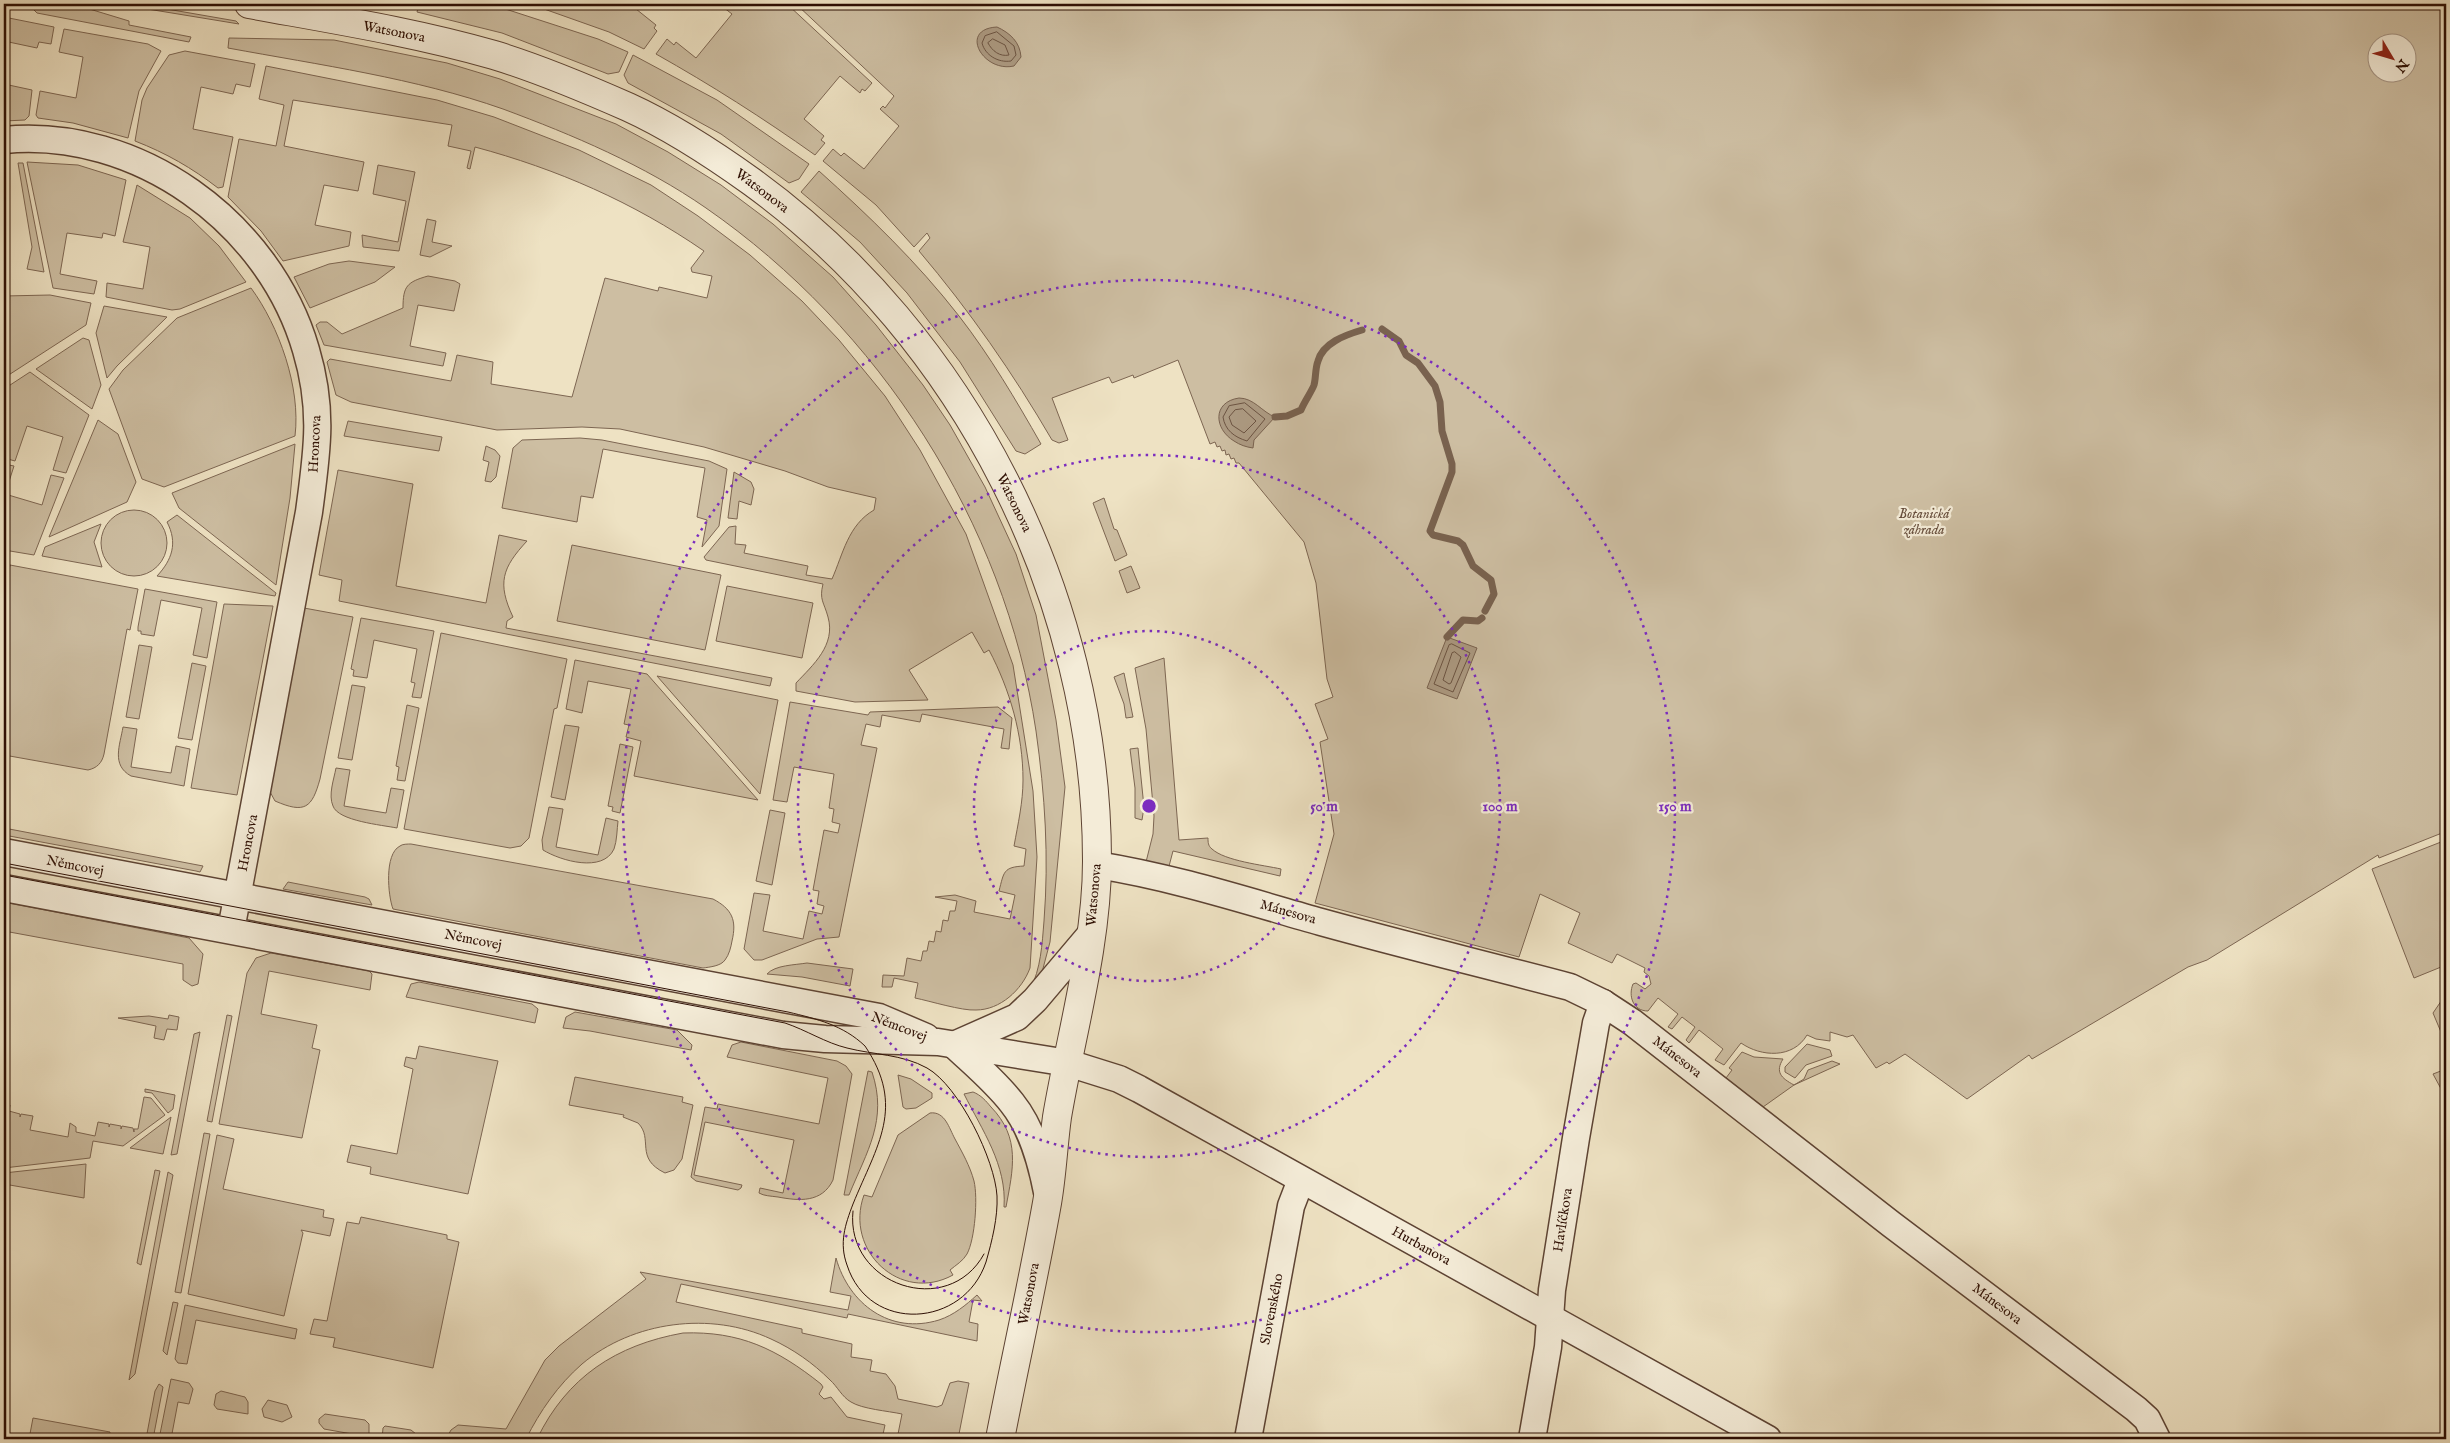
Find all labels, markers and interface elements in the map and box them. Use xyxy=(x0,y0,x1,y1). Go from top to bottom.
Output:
street label: Watsonova xyxy=(361,17,427,47)
north arrow xyxy=(2368,32,2418,82)
text: N xyxy=(2391,54,2413,76)
street label: Watsonova xyxy=(731,165,793,218)
street label: Hroncova xyxy=(305,414,326,473)
street label: Watsonova xyxy=(992,471,1036,536)
park label: Botanická záhrada xyxy=(1898,505,1951,539)
centre of rings xyxy=(1140,797,1158,815)
text: 50 m xyxy=(1310,797,1338,816)
text: 100 m xyxy=(1482,797,1518,816)
text: 150 m xyxy=(1658,797,1692,816)
street label: Hroncova xyxy=(234,812,263,873)
street label: Němcovej xyxy=(45,852,105,880)
street label: Watsonova xyxy=(1082,862,1106,927)
street label: Mánesova xyxy=(1258,895,1319,929)
street label: Němcovej xyxy=(443,926,503,954)
street label: Němcovej xyxy=(869,1008,929,1046)
street label: Mánesova xyxy=(1649,1032,1706,1082)
street label: Havlíčkova xyxy=(1549,1186,1577,1253)
street label: Hurbanova xyxy=(1388,1222,1455,1270)
street label: Watsonova xyxy=(1014,1261,1044,1327)
street label: Slovenského xyxy=(1256,1271,1288,1346)
street label: Mánesova xyxy=(1969,1279,2026,1329)

